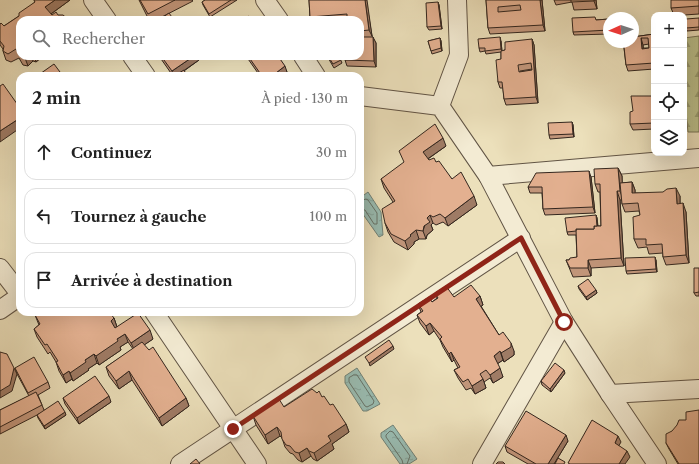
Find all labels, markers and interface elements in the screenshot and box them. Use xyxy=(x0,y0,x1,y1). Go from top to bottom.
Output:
north arrow xyxy=(603,12,639,48)
map controls xyxy=(651,12,687,156)
button: + xyxy=(651,12,687,48)
search box xyxy=(16,16,364,60)
icon: search xyxy=(30,27,52,49)
text: Rechercher xyxy=(62,29,145,48)
button: − xyxy=(651,48,687,84)
button: locate xyxy=(651,84,687,120)
text: 2 min xyxy=(32,88,81,108)
text: À pied · 130 m xyxy=(261,90,348,106)
button: layers xyxy=(651,120,687,156)
icon: ahead xyxy=(33,141,55,163)
text: Continuez xyxy=(71,143,152,162)
text: 30 m xyxy=(316,144,347,160)
icon: left xyxy=(33,205,55,227)
text: Tournez à gauche xyxy=(71,207,207,226)
text: 100 m xyxy=(309,208,347,224)
icon: arrive xyxy=(33,269,55,291)
text: Arrivée à destination xyxy=(71,271,233,290)
route start xyxy=(555,313,573,331)
route end xyxy=(224,420,242,438)

